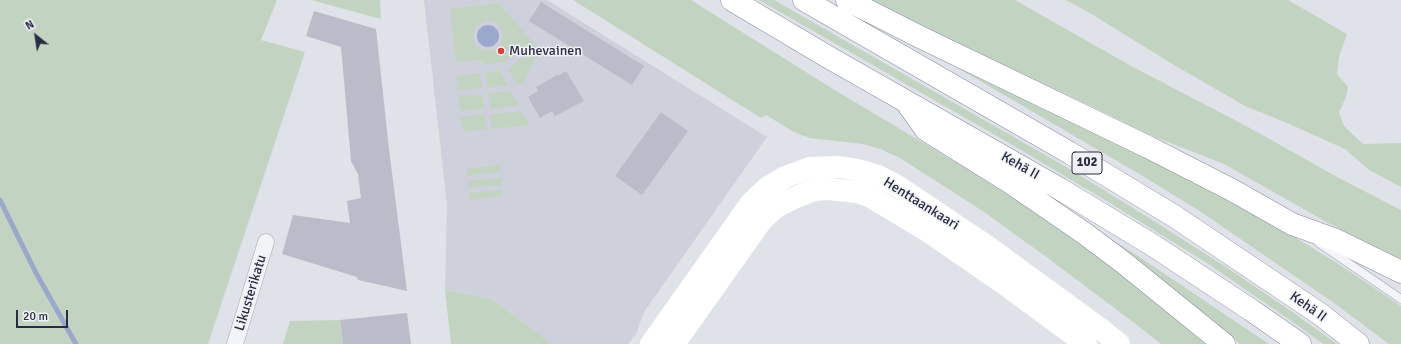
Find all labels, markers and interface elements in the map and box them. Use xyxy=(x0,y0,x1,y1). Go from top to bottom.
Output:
north arrow xyxy=(16,16,56,56)
text: N xyxy=(23,18,36,33)
place label: Muhevainen xyxy=(509,43,582,59)
marker: Muhevainen xyxy=(496,46,506,56)
street label: Kehä II xyxy=(998,148,1042,184)
road number: 102 xyxy=(1072,152,1102,174)
street label: Henttaankaari xyxy=(880,174,962,234)
street label: Likusterikatu xyxy=(231,253,271,333)
street label: Kehä II xyxy=(1286,288,1330,326)
scale bar xyxy=(18,302,70,328)
text: 20 m xyxy=(23,309,48,324)

